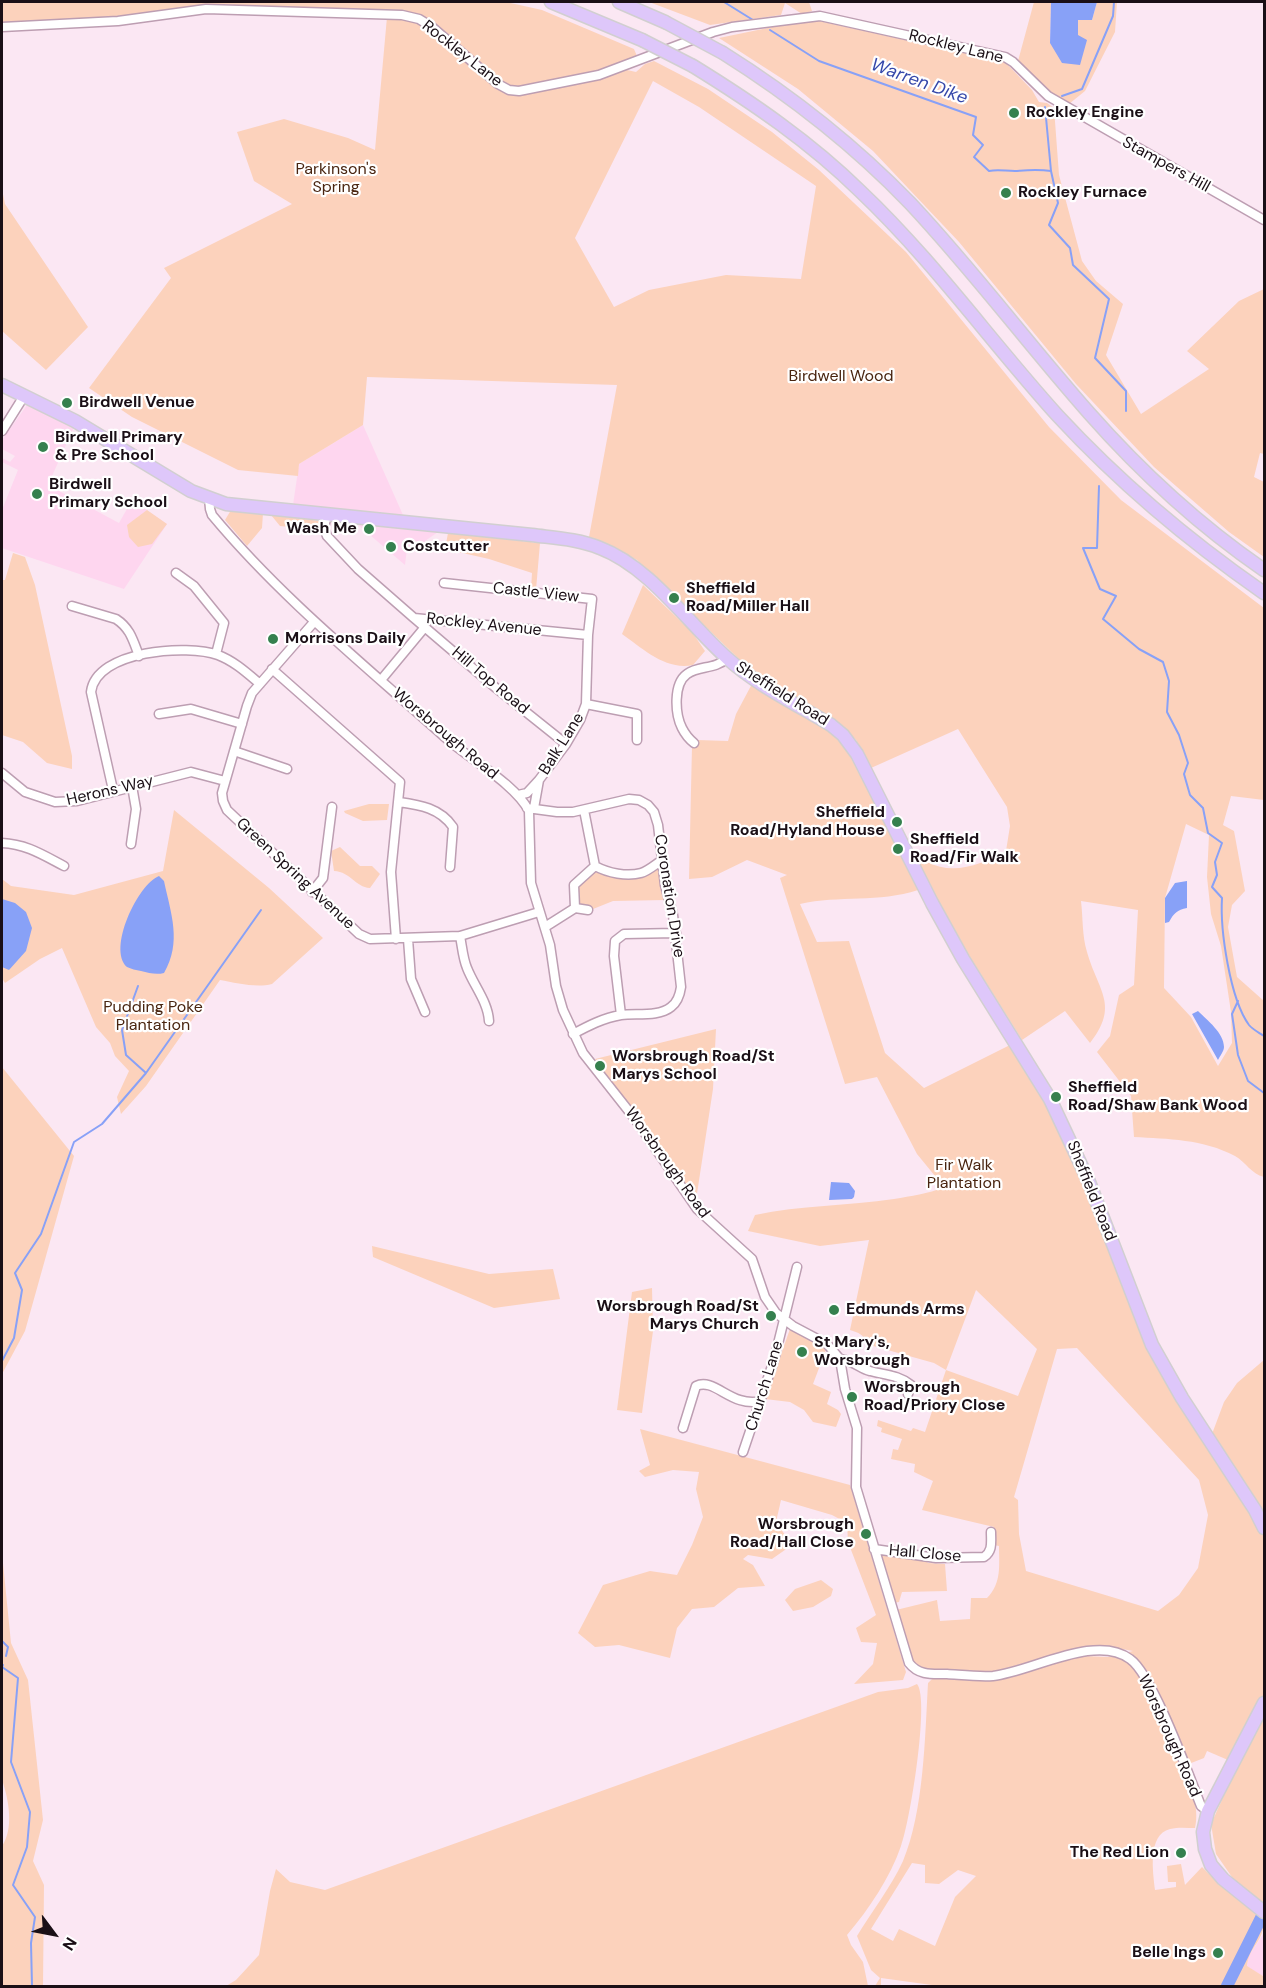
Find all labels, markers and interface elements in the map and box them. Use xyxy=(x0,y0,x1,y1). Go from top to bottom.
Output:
street label: Rockley Lane xyxy=(418,17,506,91)
street label: Rockley Lane xyxy=(907,26,1005,68)
water label: Warren Dike xyxy=(868,55,970,109)
place label: Rockley Engine xyxy=(1026,103,1144,123)
marker: Rockley Engine xyxy=(1007,106,1021,120)
street label: Stampers Hill xyxy=(1119,133,1213,197)
park label: Parkinson's Spring xyxy=(295,160,377,198)
place label: Rockley Furnace xyxy=(1018,183,1147,203)
marker: Rockley Furnace xyxy=(999,186,1013,200)
park label: Birdwell Wood xyxy=(788,367,894,387)
place label: Birdwell Venue xyxy=(79,393,195,413)
marker: Birdwell Venue xyxy=(60,396,74,410)
place label: Birdwell Primary & Pre School xyxy=(55,428,183,466)
marker: Birdwell Primary & Pre School xyxy=(36,440,50,454)
place label: Birdwell Primary School xyxy=(49,475,167,513)
marker: Birdwell Primary School xyxy=(30,487,44,501)
place label: Wash Me xyxy=(286,519,357,539)
marker: Wash Me xyxy=(362,522,376,536)
place label: Costcutter xyxy=(403,537,489,557)
marker: Costcutter xyxy=(384,540,398,554)
street label: Castle View xyxy=(492,579,580,607)
place label: Sheffield Road/Miller Hall xyxy=(686,579,809,617)
marker: Sheffield Road/Miller Hall xyxy=(667,591,681,605)
street label: Rockley Avenue xyxy=(426,609,542,641)
place label: Morrisons Daily xyxy=(285,629,406,649)
marker: Morrisons Daily xyxy=(266,632,280,646)
street label: Hill Top Road xyxy=(448,643,532,719)
street label: Sheffield Road xyxy=(732,658,832,730)
street label: Worsbrough Road xyxy=(388,684,502,784)
street label: Balk Lane xyxy=(535,709,589,779)
street label: Herons Way xyxy=(65,772,155,810)
place label: Sheffield Road/Hyland House xyxy=(730,803,885,841)
street label: Green Spring Avenue xyxy=(232,814,358,934)
marker: Sheffield Road/Hyland House xyxy=(890,815,904,829)
place label: Sheffield Road/Fir Walk xyxy=(910,830,1019,868)
street label: Coronation Drive xyxy=(650,833,688,959)
marker: Sheffield Road/Fir Walk xyxy=(891,842,905,856)
park label: Pudding Poke Plantation xyxy=(103,998,203,1036)
place label: Worsbrough Road/St Marys School xyxy=(612,1047,775,1085)
marker: Worsbrough Road/St Marys School xyxy=(593,1059,607,1073)
place label: Sheffield Road/Shaw Bank Wood xyxy=(1068,1078,1248,1116)
marker: Sheffield Road/Shaw Bank Wood xyxy=(1049,1090,1063,1104)
street label: Worsbrough Road xyxy=(620,1104,714,1222)
street label: Sheffield Road xyxy=(1062,1138,1120,1244)
park label: Fir Walk Plantation xyxy=(927,1156,1001,1194)
place label: Worsbrough Road/St Marys Church xyxy=(596,1297,759,1335)
place label: Edmunds Arms xyxy=(846,1300,965,1320)
marker: Edmunds Arms xyxy=(827,1303,841,1317)
marker: Worsbrough Road/St Marys Church xyxy=(764,1309,778,1323)
place label: St Mary's, Worsbrough xyxy=(814,1333,910,1371)
street label: Church Lane xyxy=(742,1338,788,1434)
marker: St Mary's, Worsbrough xyxy=(795,1345,809,1359)
place label: Worsbrough Road/Priory Close xyxy=(864,1378,1005,1416)
marker: Worsbrough Road/Priory Close xyxy=(845,1390,859,1404)
place label: Worsbrough Road/Hall Close xyxy=(730,1515,854,1553)
marker: Worsbrough Road/Hall Close xyxy=(859,1527,873,1541)
street label: Hall Close xyxy=(888,1541,962,1567)
street label: Worsbrough Road xyxy=(1133,1672,1205,1800)
place label: The Red Lion xyxy=(1070,1843,1169,1863)
marker: The Red Lion xyxy=(1174,1846,1188,1860)
north arrow xyxy=(24,1904,84,1964)
text: N xyxy=(58,1933,82,1954)
place label: Belle Ings xyxy=(1132,1943,1206,1963)
marker: Belle Ings xyxy=(1211,1946,1225,1960)

